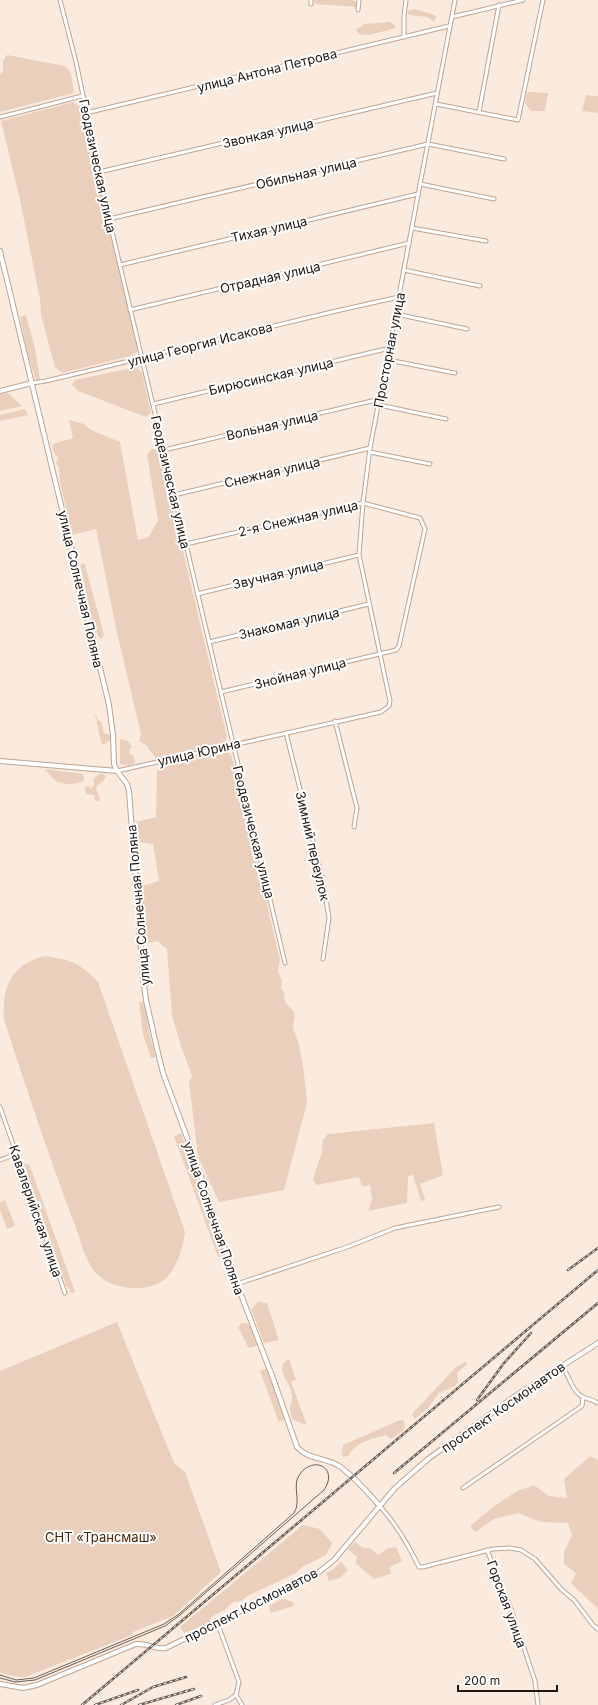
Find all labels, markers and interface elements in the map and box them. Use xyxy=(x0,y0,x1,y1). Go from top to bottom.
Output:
street label: улица Антона Петрова xyxy=(195,45,339,95)
street label: Геодезическая улица xyxy=(76,98,120,234)
street label: Звонкая улица xyxy=(221,115,315,151)
street label: Обильная улица xyxy=(254,154,358,192)
street label: Тихая улица xyxy=(229,212,309,246)
street label: Отрадная улица xyxy=(218,258,322,296)
street label: Просторная улица xyxy=(370,291,408,409)
street label: улица Георгия Исакова xyxy=(126,318,274,370)
street label: Бирюсинская улица xyxy=(207,354,335,398)
street label: Вольная улица xyxy=(224,407,320,443)
street label: Геодезическая улица xyxy=(148,414,194,550)
street label: Снежная улица xyxy=(223,453,321,491)
street label: 2-я Снежная улица xyxy=(236,496,360,540)
street label: улица Солнечная Поляна xyxy=(55,509,107,669)
street label: Звучная улица xyxy=(231,556,325,592)
street label: Знакомая улица xyxy=(237,604,341,642)
street label: Знойная улица xyxy=(252,654,348,692)
street label: улица Юрина xyxy=(156,735,242,769)
street label: Геодезическая улица xyxy=(230,764,278,900)
street label: Зимний переулок xyxy=(293,790,333,902)
street label: улица Солнечная Поляна xyxy=(123,824,153,986)
street label: улица Солнечная Поляна xyxy=(180,1139,248,1297)
street label: Кавалерийская улица xyxy=(6,1143,66,1279)
street label: проспект Космонавтов xyxy=(438,1358,568,1456)
park label: СНТ «Трансмаш» xyxy=(45,1529,157,1545)
street label: Горская улица xyxy=(484,1558,530,1650)
street label: проспект Космонавтов xyxy=(182,1564,320,1646)
scale bar xyxy=(458,1667,557,1693)
text: 200 m xyxy=(464,1673,500,1688)

